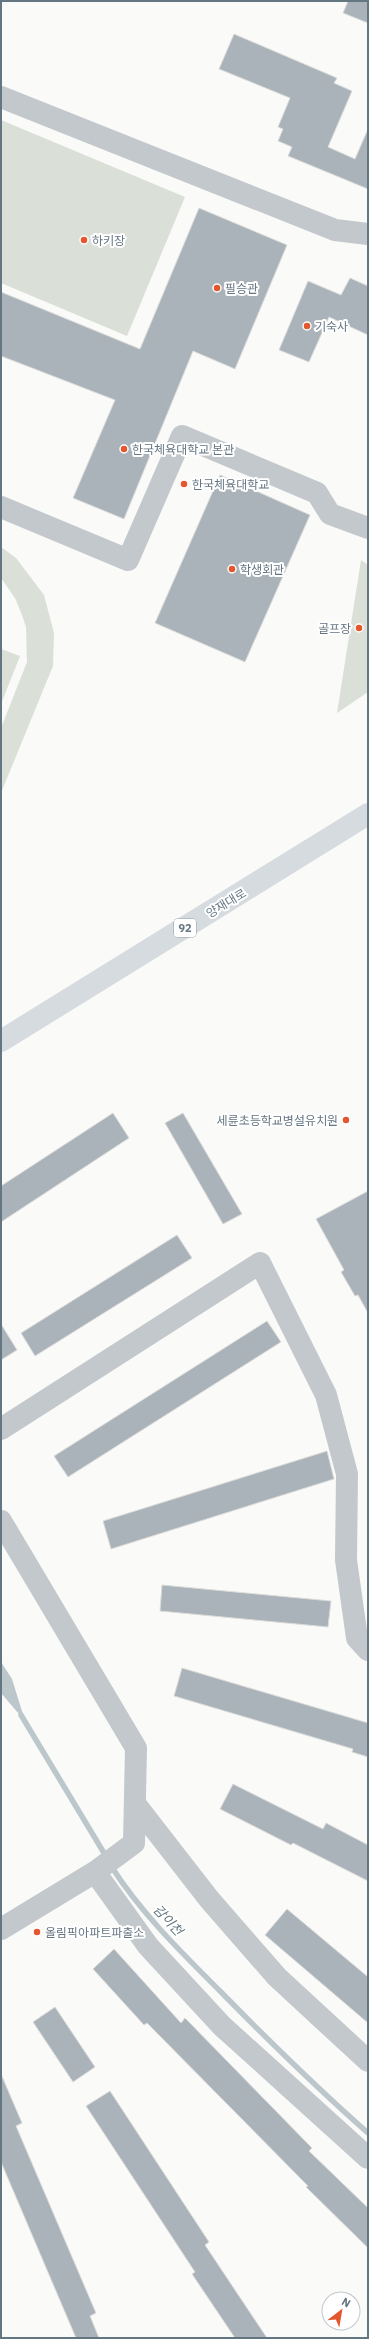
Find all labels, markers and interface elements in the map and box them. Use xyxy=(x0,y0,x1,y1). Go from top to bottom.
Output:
place label: 하키장 xyxy=(92,233,125,248)
marker: 하키장 xyxy=(79,235,89,245)
place label: 필승관 xyxy=(225,281,258,296)
marker: 필승관 xyxy=(212,283,222,293)
place label: 기숙사 xyxy=(315,319,348,334)
marker: 기숙사 xyxy=(302,321,312,331)
place label: 한국체육대학교 본관 xyxy=(132,442,234,457)
marker: 한국체육대학교 본관 xyxy=(119,444,129,454)
place label: 한국체육대학교 xyxy=(192,477,269,492)
marker: 한국체육대학교 xyxy=(179,479,189,489)
place label: 학생회관 xyxy=(240,562,284,577)
marker: 학생회관 xyxy=(227,564,237,574)
place label: 골프장 xyxy=(318,621,351,636)
marker: 골프장 xyxy=(354,623,364,633)
street label: 양재대로 xyxy=(203,885,249,921)
road number: 92 xyxy=(174,919,196,937)
place label: 세륜초등학교병설유치원 xyxy=(217,1113,338,1128)
marker: 세륜초등학교병설유치원 xyxy=(341,1115,351,1125)
water label: 감이천 xyxy=(150,1901,187,1940)
place label: 올림픽아파트파출소 xyxy=(45,1925,144,1940)
marker: 올림픽아파트파출소 xyxy=(32,1927,42,1937)
north arrow xyxy=(321,2291,361,2331)
text: N xyxy=(339,2294,353,2310)

